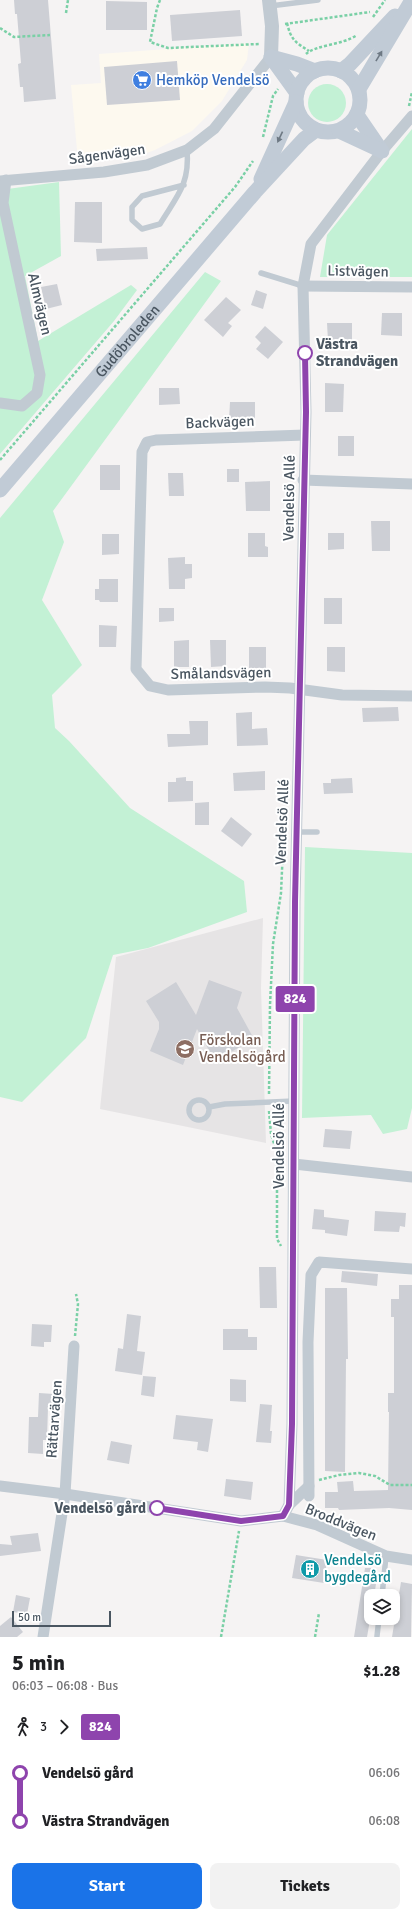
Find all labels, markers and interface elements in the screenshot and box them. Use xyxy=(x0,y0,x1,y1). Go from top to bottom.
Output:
one-way arrow xyxy=(375,50,382,62)
supermarket icon: Hemköp Vendelsö xyxy=(131,69,153,91)
place label: Hemköp Vendelsö xyxy=(156,71,270,89)
one-way arrow xyxy=(277,131,283,143)
street label: Sågenvägen xyxy=(68,140,146,168)
street label: Listvägen xyxy=(327,261,389,281)
street label: Almvägen xyxy=(24,271,56,337)
street label: Gudöbroleden xyxy=(91,301,164,381)
place label: Västra Strandvägen xyxy=(316,335,398,370)
marker: Västra Strandvägen xyxy=(297,345,313,361)
street label: Backvägen xyxy=(185,412,255,432)
street label: Vendelsö Allé xyxy=(279,455,299,541)
street label: Smålandsvägen xyxy=(171,663,271,683)
street label: Vendelsö Allé xyxy=(272,779,292,865)
line badge: 824 xyxy=(272,986,318,1012)
text: 824 xyxy=(284,990,306,1007)
place label: Förskolan Vendelsögård xyxy=(199,1031,286,1066)
school or university icon: Förskolan Vendelsögård xyxy=(174,1038,196,1060)
street label: Vendelsö Allé xyxy=(270,1103,288,1189)
street label: Rättarvägen xyxy=(42,1379,66,1459)
place label: Vendelsö gård xyxy=(54,1499,146,1517)
street label: Broddvägen xyxy=(303,1499,379,1545)
marker: Vendelsö gård xyxy=(149,1500,165,1516)
place label: Vendelsö bygdegård xyxy=(324,1551,391,1586)
building icon: Vendelsö bygdegård xyxy=(299,1558,321,1580)
map controls xyxy=(364,1589,400,1625)
button: layers xyxy=(364,1589,400,1625)
scale bar xyxy=(12,1609,111,1628)
text: 50 m xyxy=(18,1611,41,1624)
text: 5 min xyxy=(12,1649,65,1676)
text: $1.28 xyxy=(363,1662,400,1680)
text: 06:03 – 06:08 · Bus xyxy=(12,1678,118,1694)
icon: walk xyxy=(12,1716,34,1738)
icon: forward xyxy=(53,1716,75,1738)
text: 824 xyxy=(89,1718,112,1735)
text: 3 xyxy=(40,1719,47,1735)
text: Vendelsö gård xyxy=(42,1764,134,1782)
text: 06:06 xyxy=(368,1765,400,1781)
text: Västra Strandvägen xyxy=(42,1812,170,1830)
text: 06:08 xyxy=(368,1813,400,1829)
button: Start xyxy=(12,1863,202,1909)
button: Tickets xyxy=(210,1863,400,1909)

